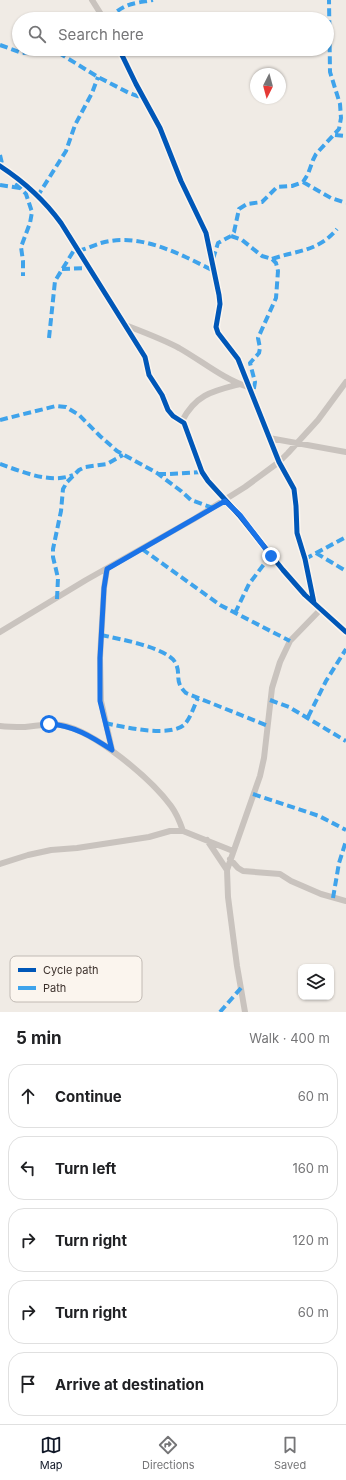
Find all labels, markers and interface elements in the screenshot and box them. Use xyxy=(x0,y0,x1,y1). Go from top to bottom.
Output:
search box xyxy=(12,12,334,56)
icon: search xyxy=(26,23,48,45)
text: Search here xyxy=(58,25,144,44)
north arrow xyxy=(250,68,286,104)
route end xyxy=(262,547,280,565)
route start xyxy=(40,715,58,733)
legend xyxy=(10,956,142,1002)
text: Cycle path xyxy=(43,963,99,977)
map controls xyxy=(298,964,334,1000)
button: layers xyxy=(298,964,334,1000)
text: Path xyxy=(43,981,66,995)
text: 5 min xyxy=(16,1028,62,1048)
text: Walk · 400 m xyxy=(249,1030,330,1046)
icon: ahead xyxy=(17,1085,39,1107)
text: Continue xyxy=(55,1087,122,1106)
text: 60 m xyxy=(298,1088,329,1104)
icon: left xyxy=(17,1157,39,1179)
text: Turn left xyxy=(55,1159,116,1178)
text: 160 m xyxy=(292,1160,329,1176)
icon: right xyxy=(17,1229,39,1251)
text: Turn right xyxy=(55,1231,127,1250)
text: 120 m xyxy=(293,1232,329,1248)
icon: right xyxy=(17,1301,39,1323)
text: Turn right xyxy=(55,1303,127,1322)
text: 60 m xyxy=(298,1304,329,1320)
icon: arrive xyxy=(17,1373,39,1395)
text: Arrive at destination xyxy=(55,1375,204,1394)
tab: Map xyxy=(40,1434,63,1472)
tab: Directions xyxy=(142,1434,195,1472)
tab: Saved xyxy=(274,1434,306,1472)

